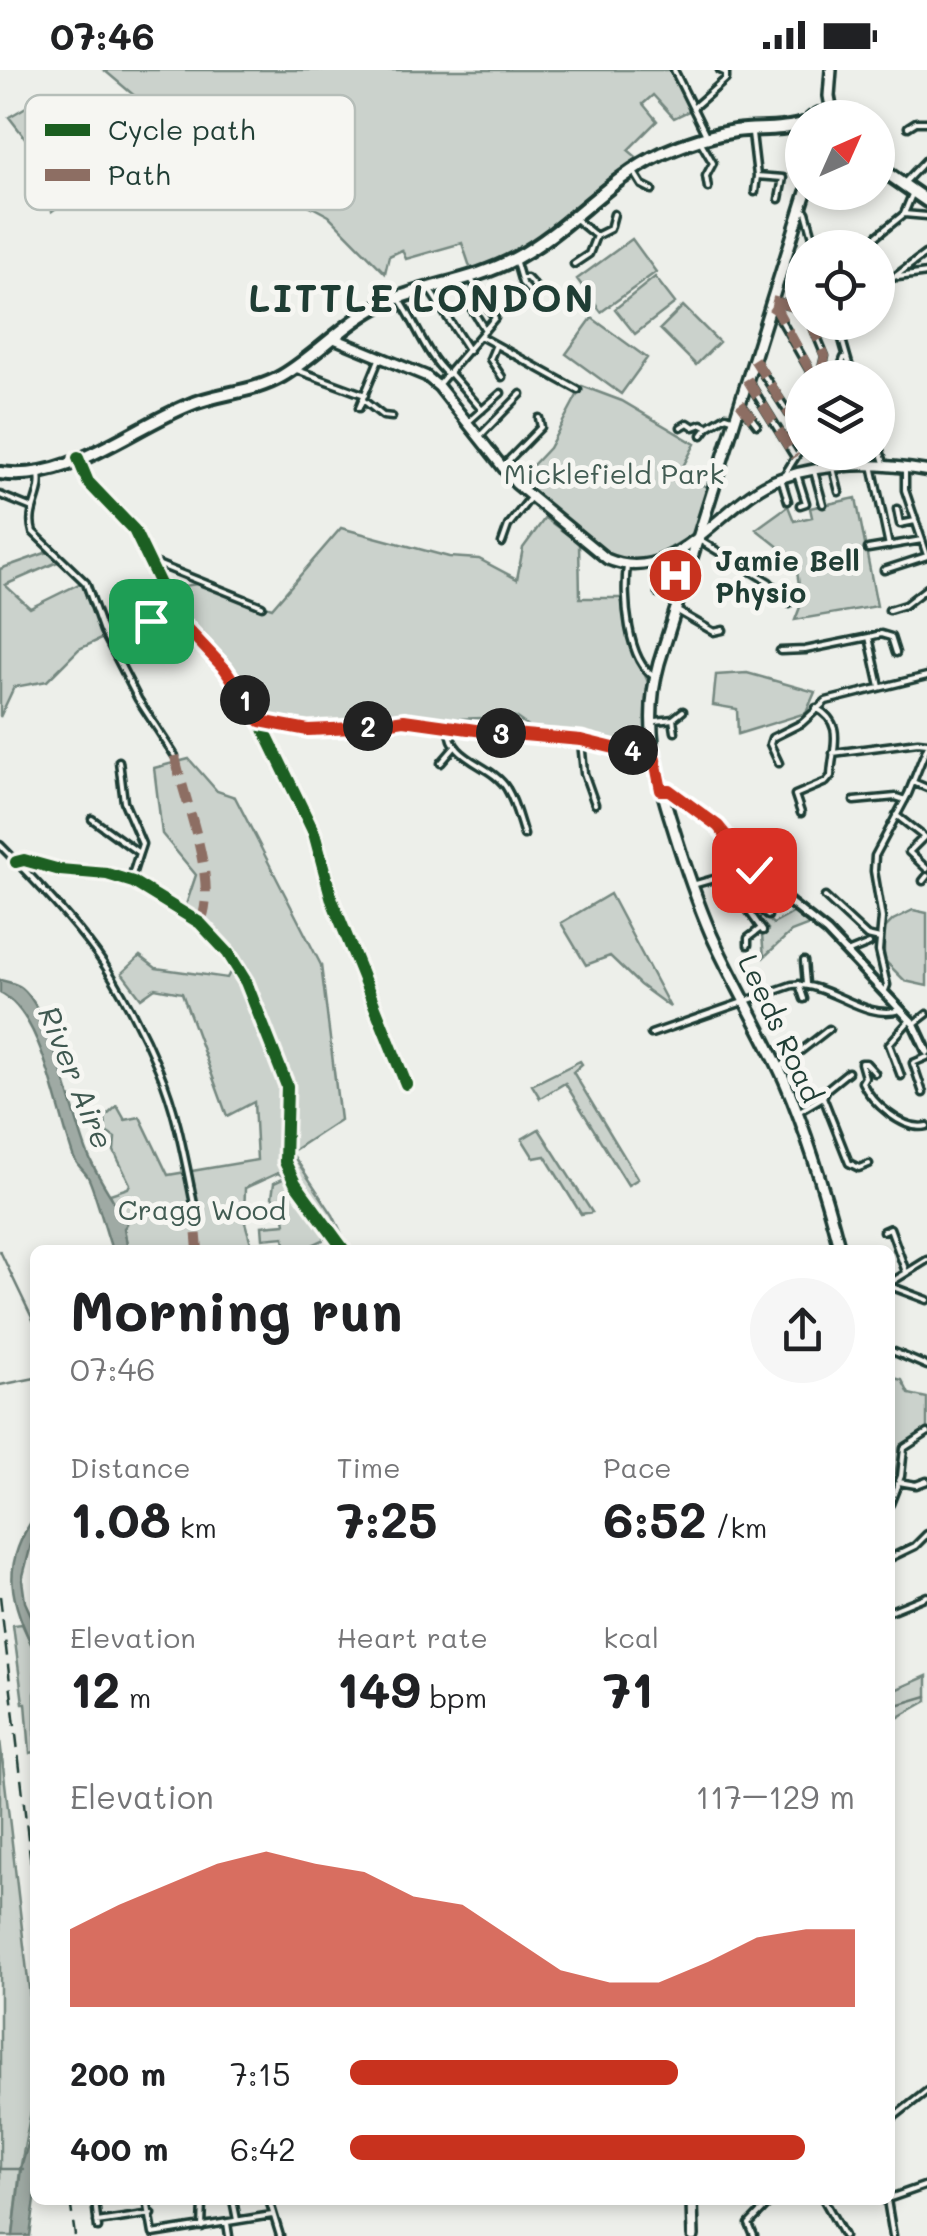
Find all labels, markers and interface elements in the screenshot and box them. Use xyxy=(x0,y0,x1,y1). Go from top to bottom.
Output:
text: 07:46 xyxy=(50,10,155,60)
legend xyxy=(25,95,355,210)
north arrow xyxy=(785,100,895,210)
map controls xyxy=(785,100,895,470)
text: Cycle path xyxy=(108,111,255,147)
text: Path xyxy=(108,156,171,192)
button: locate xyxy=(785,230,895,340)
district label: LITTLE LONDON xyxy=(248,272,596,322)
button: layers xyxy=(785,360,895,470)
park label: Micklefield Park xyxy=(504,455,724,491)
place label: Jamie Bell Physio xyxy=(715,542,860,611)
hospital icon: Jamie Bell Physio xyxy=(646,546,706,606)
pin xyxy=(109,579,194,664)
icon: arrive xyxy=(124,594,179,649)
pin: 1 xyxy=(220,675,270,725)
text: 1 xyxy=(239,682,251,718)
pin: 2 xyxy=(343,701,393,751)
text: 2 xyxy=(360,708,376,744)
pin: 3 xyxy=(476,708,526,758)
text: 3 xyxy=(493,715,509,751)
pin: 4 xyxy=(608,725,658,775)
text: 4 xyxy=(624,732,642,768)
pin xyxy=(712,828,797,913)
icon: check xyxy=(727,843,782,898)
street label: Leeds Road xyxy=(731,948,831,1108)
water label: River Aire xyxy=(30,999,124,1155)
park label: Cragg Wood xyxy=(118,1191,286,1227)
text: Morning run xyxy=(70,1273,403,1345)
button: share xyxy=(750,1278,855,1383)
text: 07:46 xyxy=(70,1347,156,1389)
text: Distance xyxy=(70,1449,191,1485)
text: Time xyxy=(337,1449,400,1485)
text: Pace xyxy=(603,1449,672,1485)
text: 1.08 xyxy=(70,1485,171,1551)
text: 7:25 xyxy=(337,1485,438,1551)
text: 6:52 xyxy=(603,1485,707,1551)
text: km xyxy=(171,1509,217,1545)
text: /km xyxy=(707,1509,767,1545)
text: Elevation xyxy=(70,1619,196,1655)
text: Heart rate xyxy=(337,1619,488,1655)
text: kcal xyxy=(603,1619,659,1655)
text: 12 xyxy=(70,1655,120,1721)
text: 149 xyxy=(337,1655,421,1721)
text: 71 xyxy=(603,1655,653,1721)
text: m xyxy=(120,1679,151,1715)
text: bpm xyxy=(421,1679,487,1715)
text: Elevation xyxy=(70,1775,214,1817)
text: 117–129 m xyxy=(696,1775,855,1817)
text: 200 m xyxy=(70,2052,166,2094)
text: 7:15 xyxy=(230,2052,291,2094)
text: 400 m xyxy=(70,2127,168,2169)
text: 6:42 xyxy=(230,2127,296,2169)

